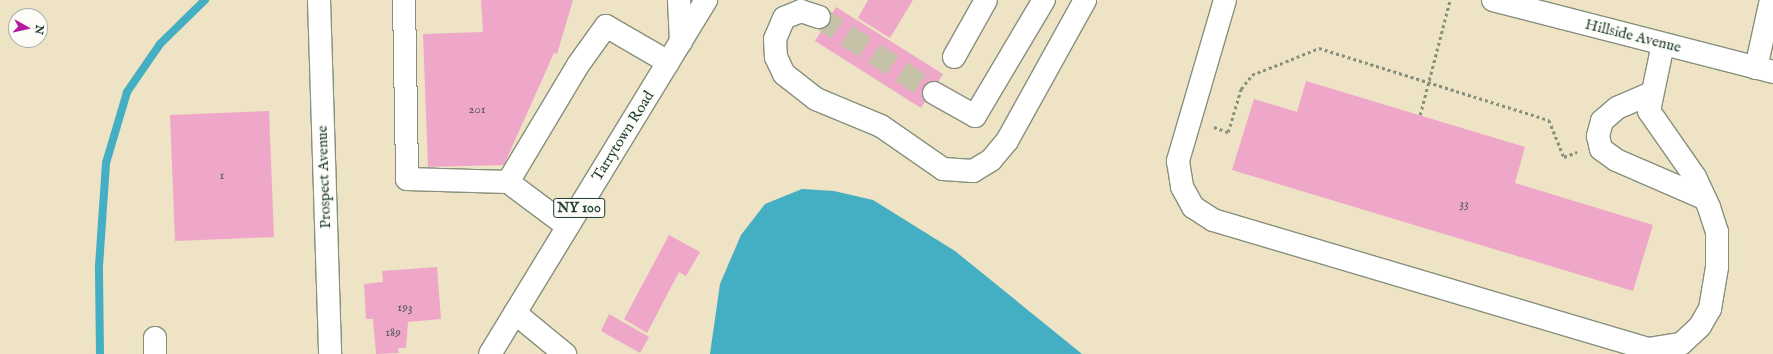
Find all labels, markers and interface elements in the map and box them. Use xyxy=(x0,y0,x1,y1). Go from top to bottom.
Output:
north arrow xyxy=(8,8,48,48)
street label: Hillside Avenue xyxy=(1583,15,1683,57)
text: N xyxy=(31,24,46,35)
street label: Tarrytown Road xyxy=(588,88,658,184)
house number: 201 xyxy=(468,102,486,118)
street label: Prospect Avenue xyxy=(313,125,335,229)
house number: 1 xyxy=(220,168,224,184)
road number: NY 100 xyxy=(553,196,605,220)
house number: 33 xyxy=(1459,196,1469,212)
house number: 193 xyxy=(397,300,413,316)
house number: 189 xyxy=(385,325,401,341)

